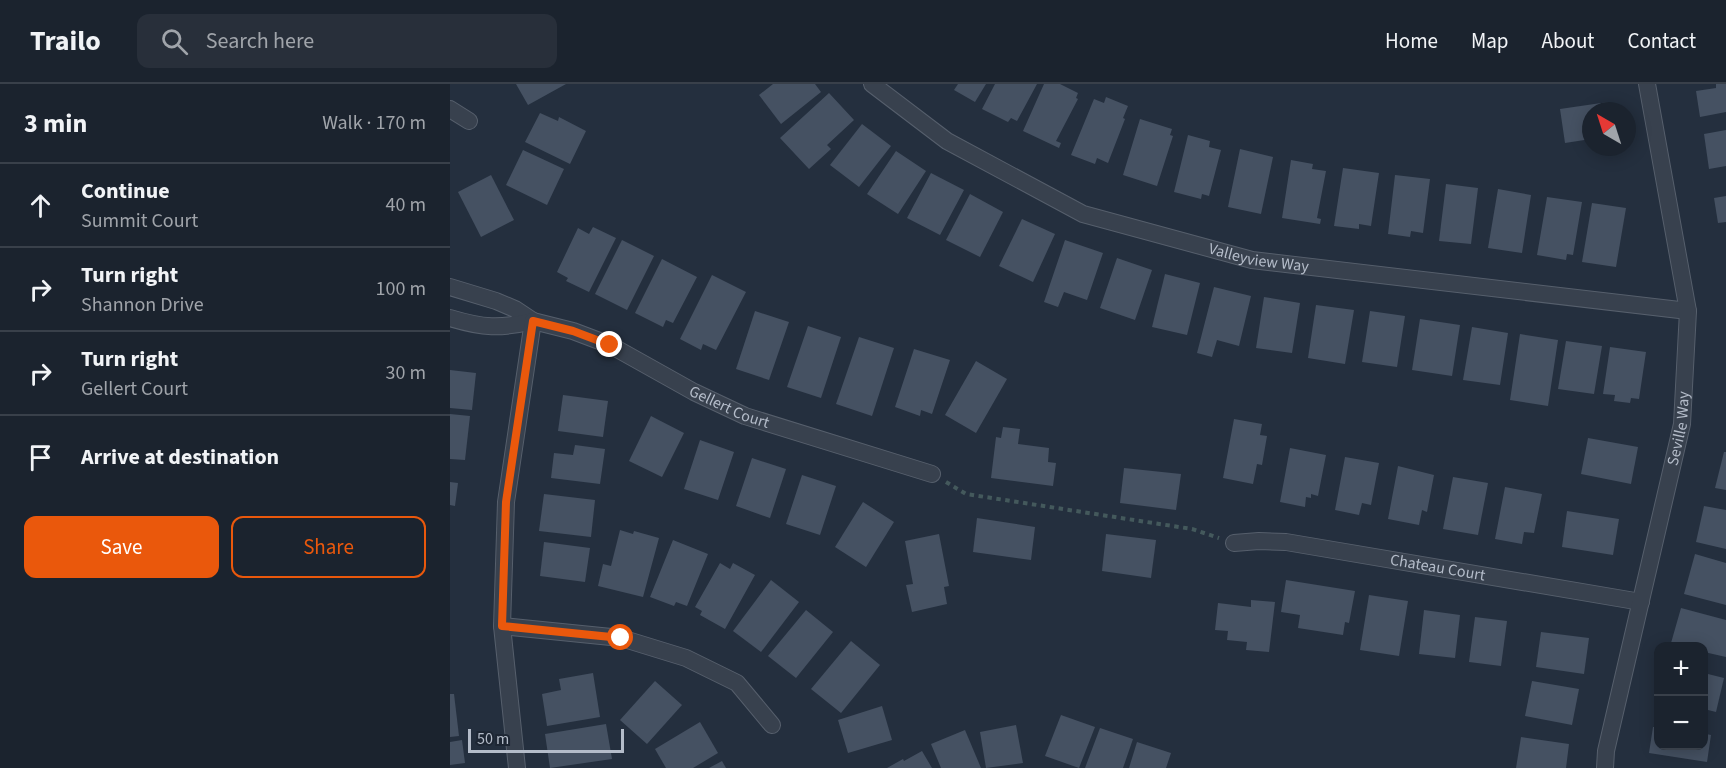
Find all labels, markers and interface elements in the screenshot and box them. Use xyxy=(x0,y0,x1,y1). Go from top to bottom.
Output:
search box xyxy=(137,14,557,68)
text: Trailo xyxy=(30,21,101,61)
icon: search xyxy=(158,25,191,58)
text: Search here xyxy=(206,25,314,57)
text: Home xyxy=(1385,26,1438,56)
text: Map xyxy=(1471,26,1509,56)
text: About xyxy=(1542,26,1594,56)
text: Contact xyxy=(1627,26,1696,56)
north arrow xyxy=(1582,102,1636,156)
text: 3 min xyxy=(24,105,87,142)
text: Walk · 170 m xyxy=(322,109,426,137)
text: Continue xyxy=(81,175,170,207)
icon: ahead xyxy=(24,189,57,222)
text: 40 m xyxy=(386,191,426,219)
text: Summit Court xyxy=(81,207,198,235)
street label: Valleyview Way xyxy=(1206,238,1311,278)
text: Turn right xyxy=(81,259,178,291)
icon: right xyxy=(24,273,57,306)
text: 100 m xyxy=(376,275,426,303)
text: Shannon Drive xyxy=(81,291,204,319)
route end xyxy=(596,331,622,357)
text: Turn right xyxy=(81,343,178,375)
icon: right xyxy=(24,357,57,390)
text: 30 m xyxy=(386,359,426,387)
text: Gellert Court xyxy=(81,375,188,403)
street label: Gellert Court xyxy=(686,380,773,434)
street label: Seville Way xyxy=(1662,390,1695,468)
icon: arrive xyxy=(24,441,57,474)
text: Arrive at destination xyxy=(81,441,279,473)
button: Save xyxy=(24,516,219,578)
button: Share xyxy=(231,516,426,578)
street label: Chateau Court xyxy=(1389,549,1488,587)
route start xyxy=(607,624,633,650)
map controls xyxy=(1654,642,1708,750)
button: + xyxy=(1654,642,1708,696)
button: − xyxy=(1654,696,1708,750)
scale bar xyxy=(468,726,624,754)
text: 50 m xyxy=(477,728,509,750)

